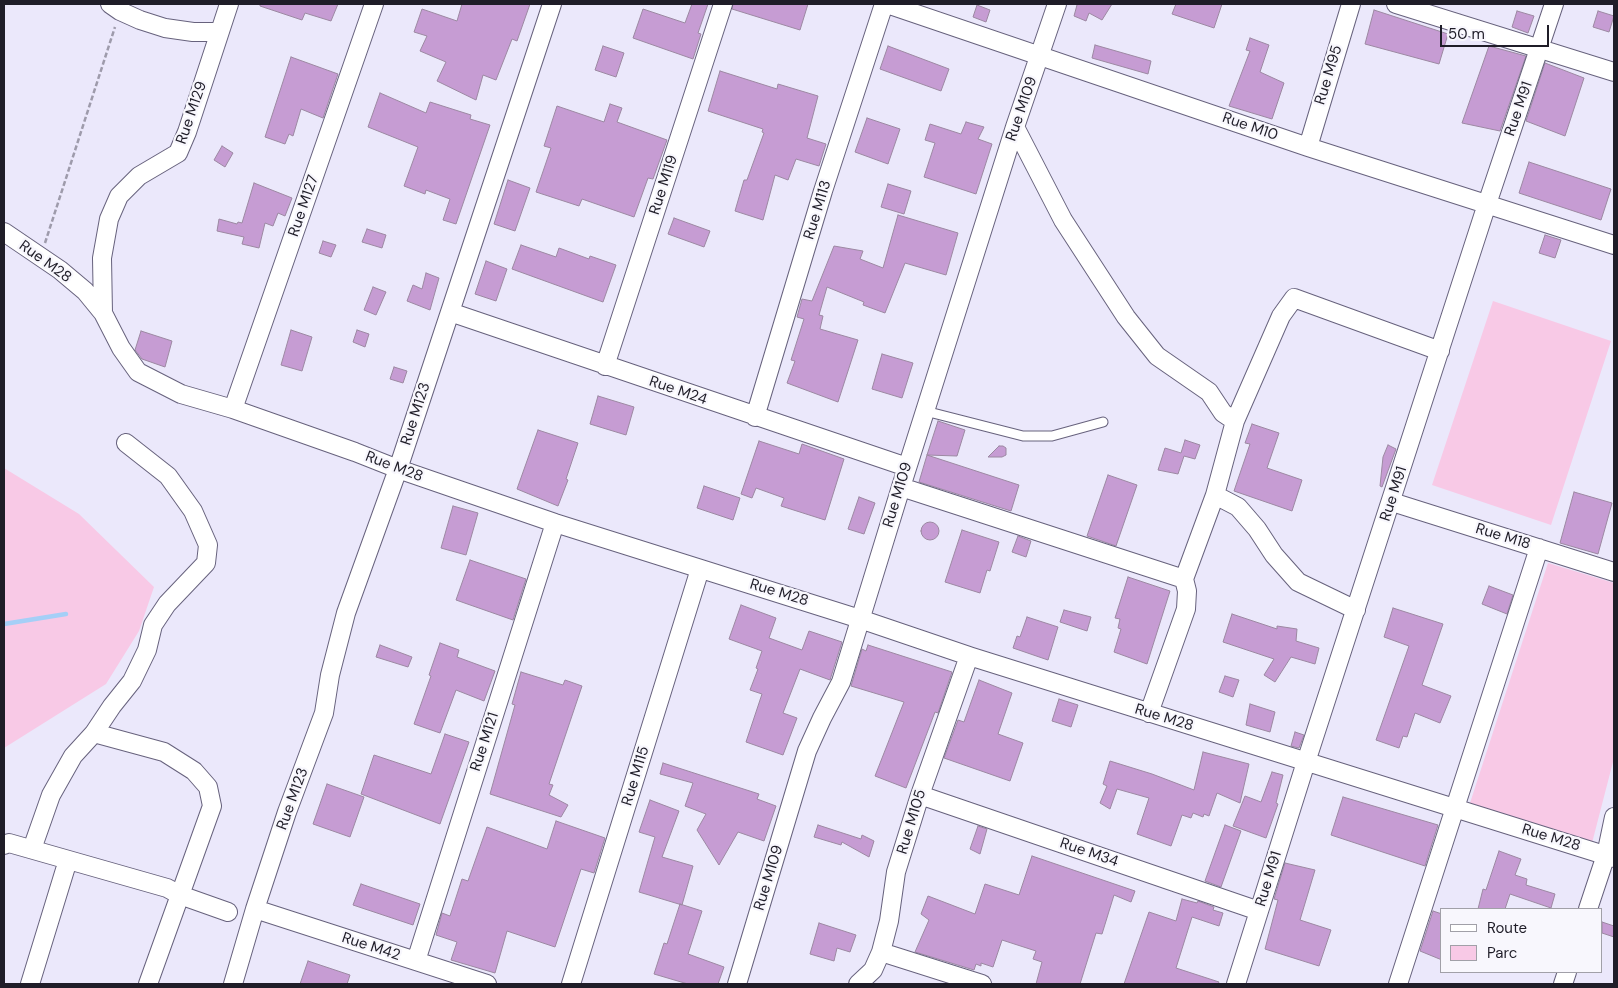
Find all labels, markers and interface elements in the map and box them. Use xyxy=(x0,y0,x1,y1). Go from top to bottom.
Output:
scale bar xyxy=(1443,15,1552,47)
text: 50 m xyxy=(1448,24,1485,44)
street label: Rue M95 xyxy=(1311,43,1347,107)
street label: Rue M109 xyxy=(1003,74,1041,144)
street label: Rue M129 xyxy=(173,79,211,147)
street label: Rue M91 xyxy=(1501,79,1537,139)
street label: Rue M10 xyxy=(1220,109,1280,145)
street label: Rue M119 xyxy=(646,153,682,217)
street label: Rue M127 xyxy=(285,173,323,239)
street label: Rue M113 xyxy=(800,178,836,242)
street label: Rue M28 xyxy=(15,237,75,287)
street label: Rue M24 xyxy=(647,373,709,409)
street label: Rue M123 xyxy=(397,380,435,448)
street label: Rue M28 xyxy=(363,448,425,486)
street label: Rue M109 xyxy=(880,460,916,530)
street label: Rue M91 xyxy=(1377,464,1411,524)
street label: Rue M18 xyxy=(1473,520,1533,554)
street label: Rue M28 xyxy=(748,576,810,610)
street label: Rue M28 xyxy=(1133,701,1195,735)
street label: Rue M121 xyxy=(467,710,503,774)
street label: Rue M115 xyxy=(618,744,654,808)
street label: Rue M123 xyxy=(273,765,313,833)
street label: Rue M105 xyxy=(894,787,930,857)
street label: Rue M28 xyxy=(1520,821,1582,855)
street label: Rue M34 xyxy=(1057,835,1121,871)
street label: Rue M109 xyxy=(751,843,787,913)
street label: Rue M91 xyxy=(1252,849,1286,909)
legend xyxy=(1440,908,1603,973)
text: Route xyxy=(1487,918,1527,938)
street label: Rue M42 xyxy=(340,929,402,965)
text: Parc xyxy=(1487,943,1517,963)

